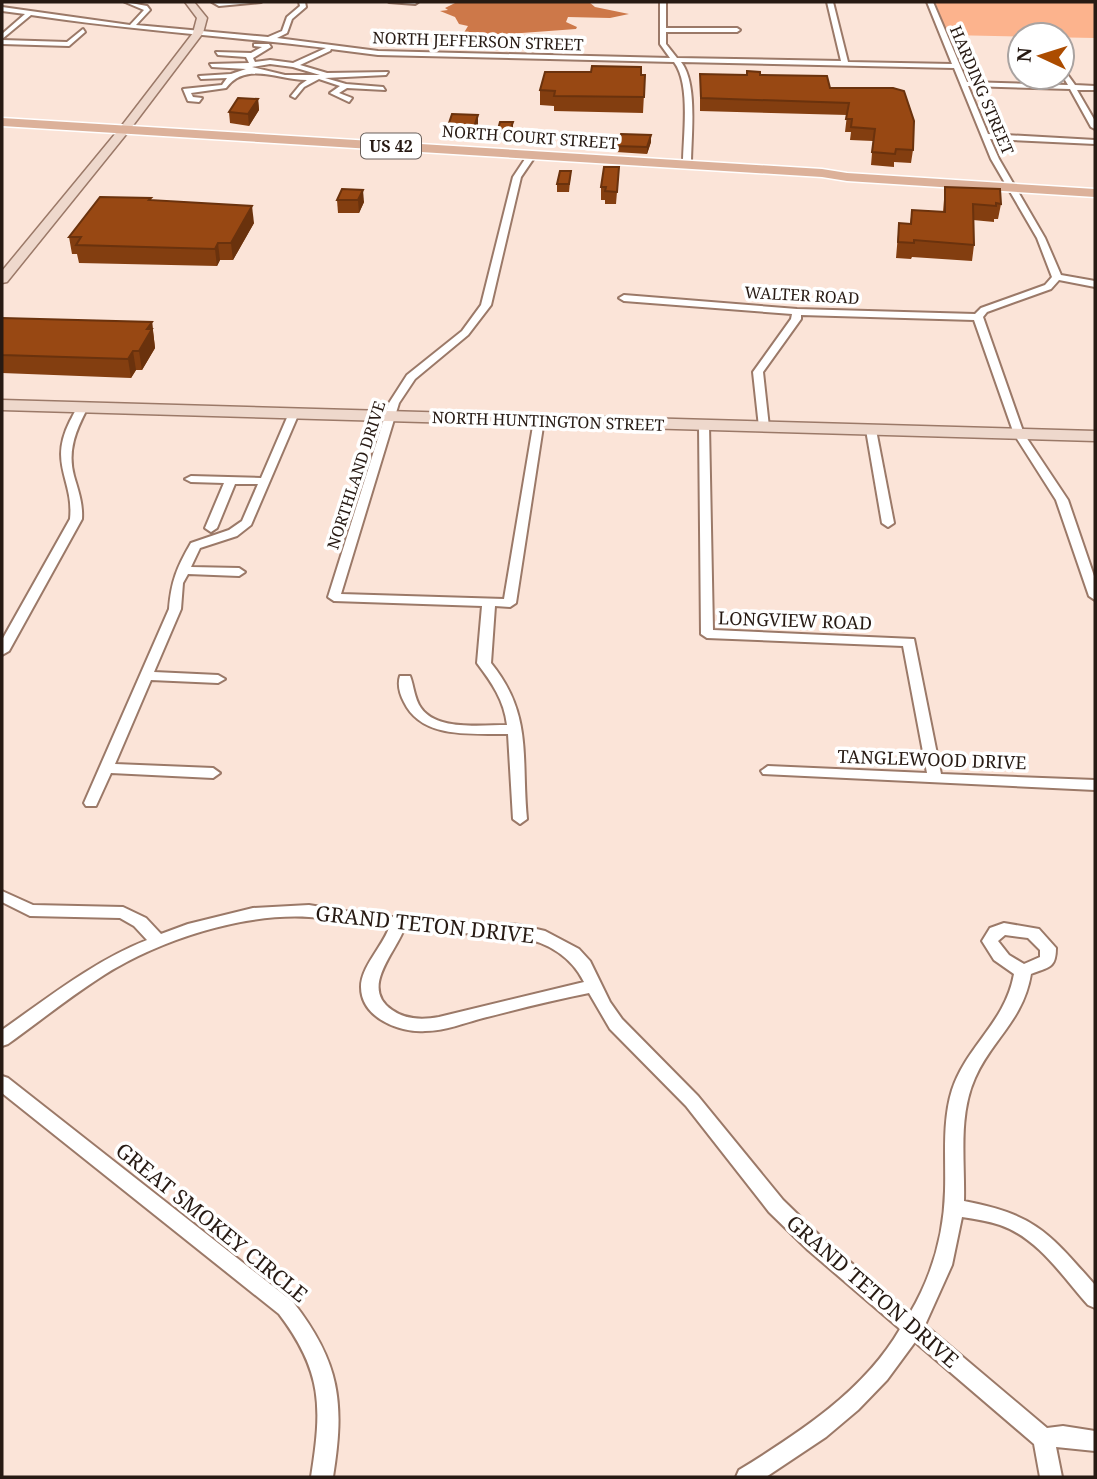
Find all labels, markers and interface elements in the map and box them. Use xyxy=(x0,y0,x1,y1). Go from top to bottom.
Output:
north arrow xyxy=(1006,21,1076,91)
street label: HARDING STREET xyxy=(945,22,1019,158)
street label: NORTH JEFFERSON STREET xyxy=(372,26,584,56)
text: N xyxy=(1011,46,1038,63)
street label: NORTH COURT STREET xyxy=(441,120,619,154)
road number: US 42 xyxy=(361,134,421,158)
street label: WALTER ROAD xyxy=(744,281,860,309)
street label: NORTHLAND DRIVE xyxy=(322,398,390,552)
street label: NORTH HUNTINGTON STREET xyxy=(431,406,665,436)
street label: LONGVIEW ROAD xyxy=(718,605,872,635)
street label: TANGLEWOOD DRIVE xyxy=(837,744,1027,774)
street label: GRAND TETON DRIVE xyxy=(314,899,536,949)
street label: GREAT SMOKEY CIRCLE xyxy=(110,1136,314,1308)
street label: GRAND TETON DRIVE xyxy=(781,1208,965,1374)

